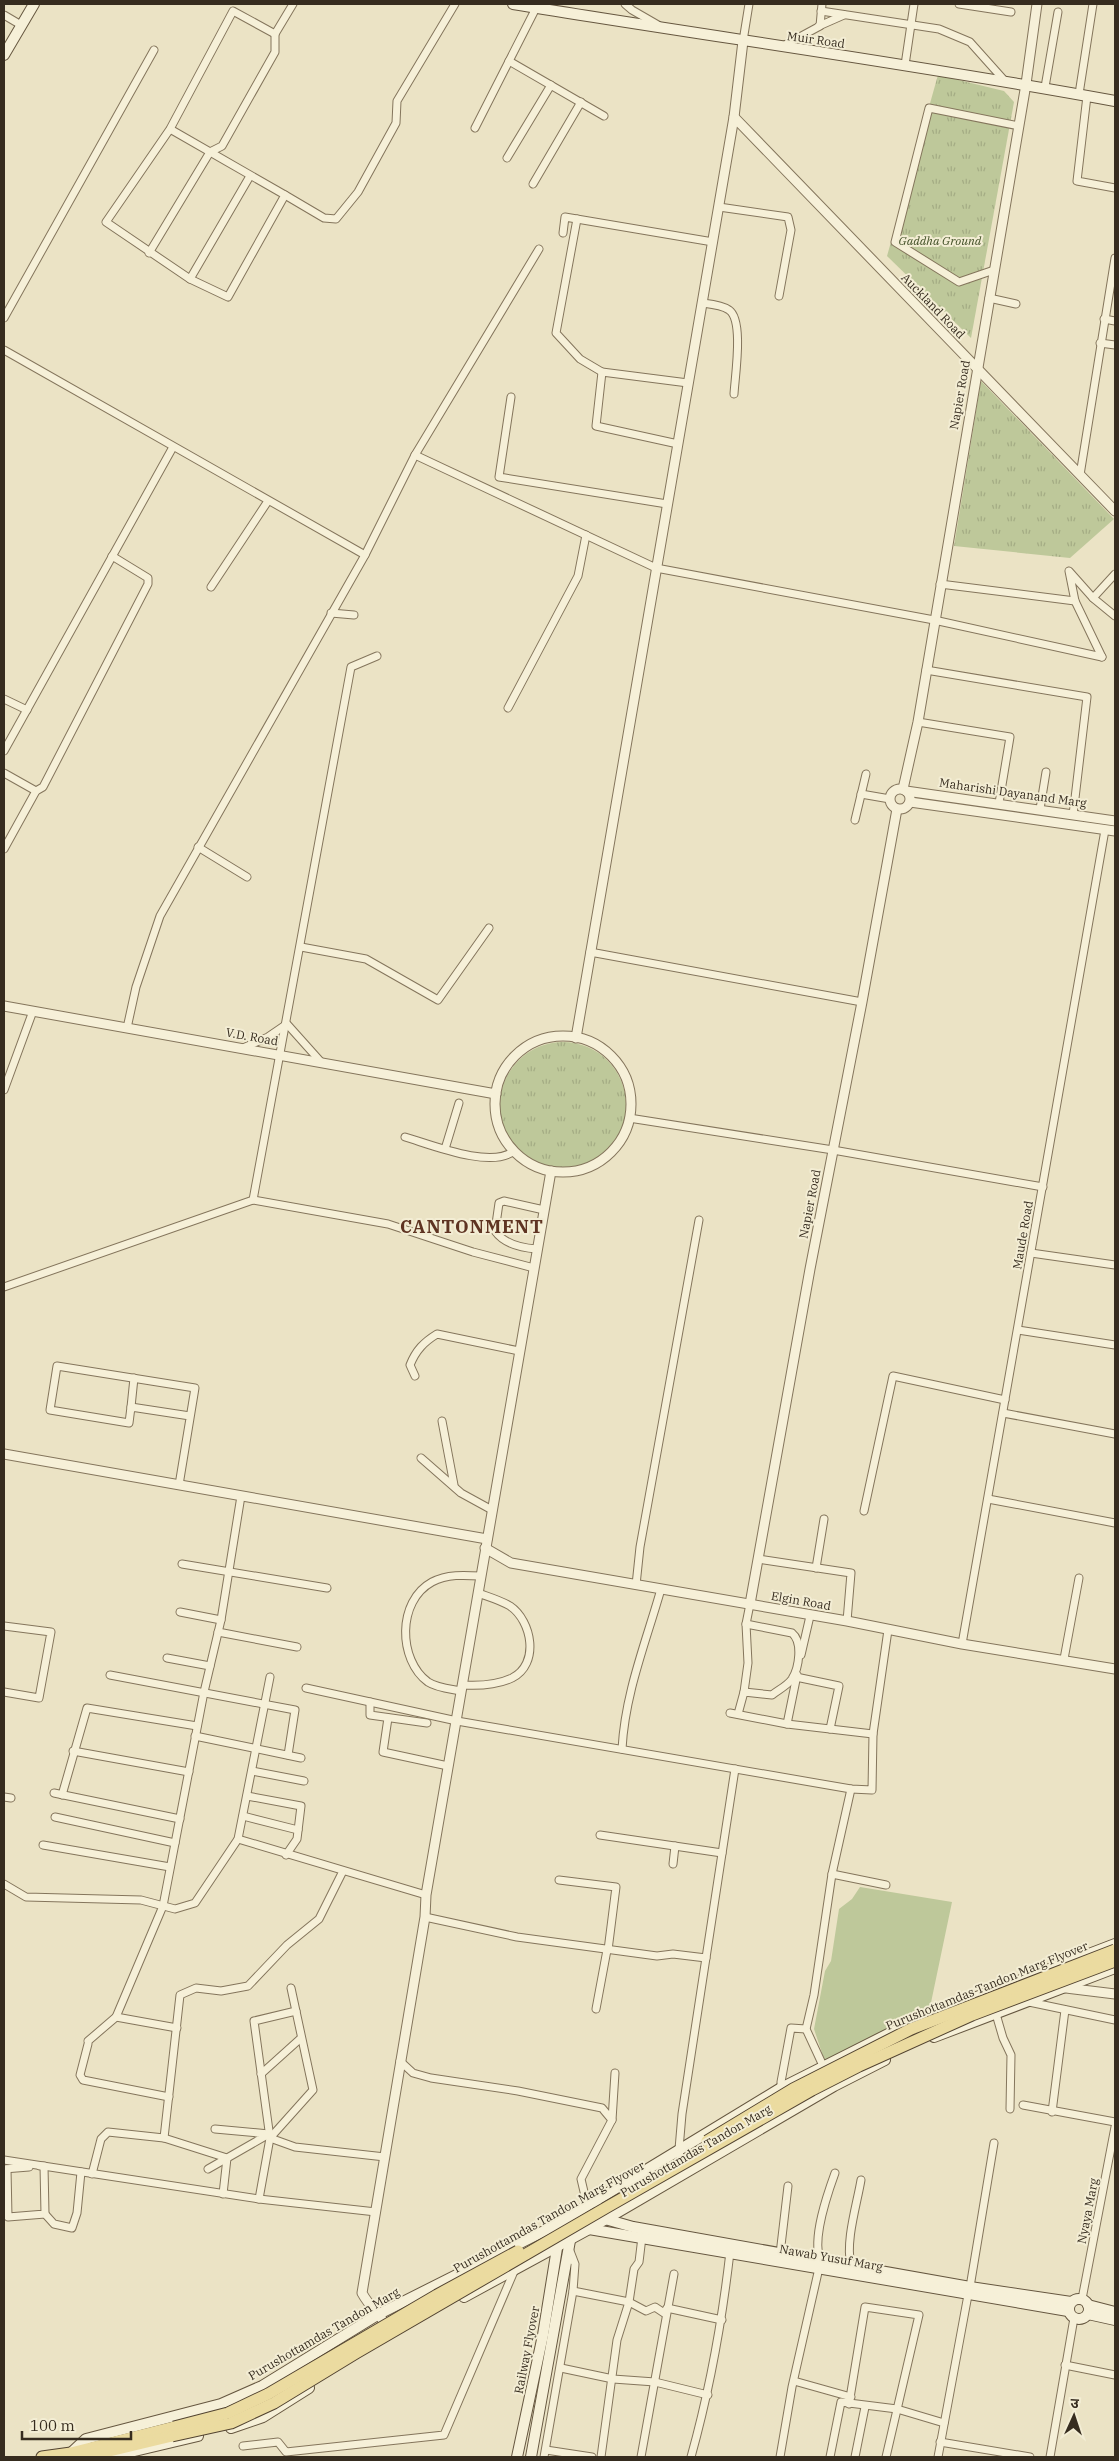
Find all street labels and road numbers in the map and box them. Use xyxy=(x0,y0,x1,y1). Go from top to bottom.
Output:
street label: Muir Road xyxy=(786,28,846,51)
street label: Auckland Road xyxy=(898,270,968,341)
street label: Napier Road xyxy=(946,359,973,431)
street label: Maharishi Dayanand Marg xyxy=(938,775,1088,810)
street label: V.D. Road xyxy=(225,1025,279,1048)
street label: Napier Road xyxy=(795,1168,824,1240)
street label: Maude Road xyxy=(1009,1199,1036,1270)
street label: Elgin Road xyxy=(770,1588,832,1613)
street label: Purushottamdas Tandon Marg Flyover xyxy=(884,1938,1091,2033)
street label: Purushottamdas Tandon Marg xyxy=(618,2101,774,2200)
street label: Purushottamdas Tandon Marg Flyover xyxy=(450,2157,648,2276)
street label: Nyaya Marg xyxy=(1074,2176,1101,2245)
street label: Nawab Yusuf Marg xyxy=(778,2241,885,2274)
street label: Purushottamdas Tandon Marg xyxy=(246,2284,402,2383)
street label: Railway Flyover xyxy=(511,2304,542,2395)

